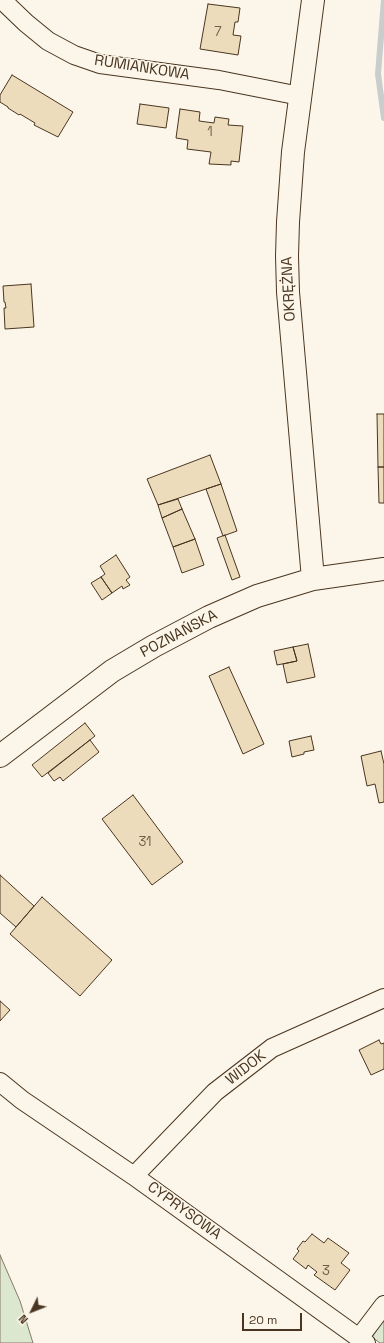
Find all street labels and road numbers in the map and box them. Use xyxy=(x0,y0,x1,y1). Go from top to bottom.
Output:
street label: RUMIANKOWA xyxy=(93,52,191,84)
street label: OKRĘŻNA xyxy=(278,256,300,322)
street label: POZNAŃSKA xyxy=(137,606,221,662)
street label: WIDOK xyxy=(222,1047,270,1089)
street label: CYPRYSOWA xyxy=(144,1178,224,1244)

